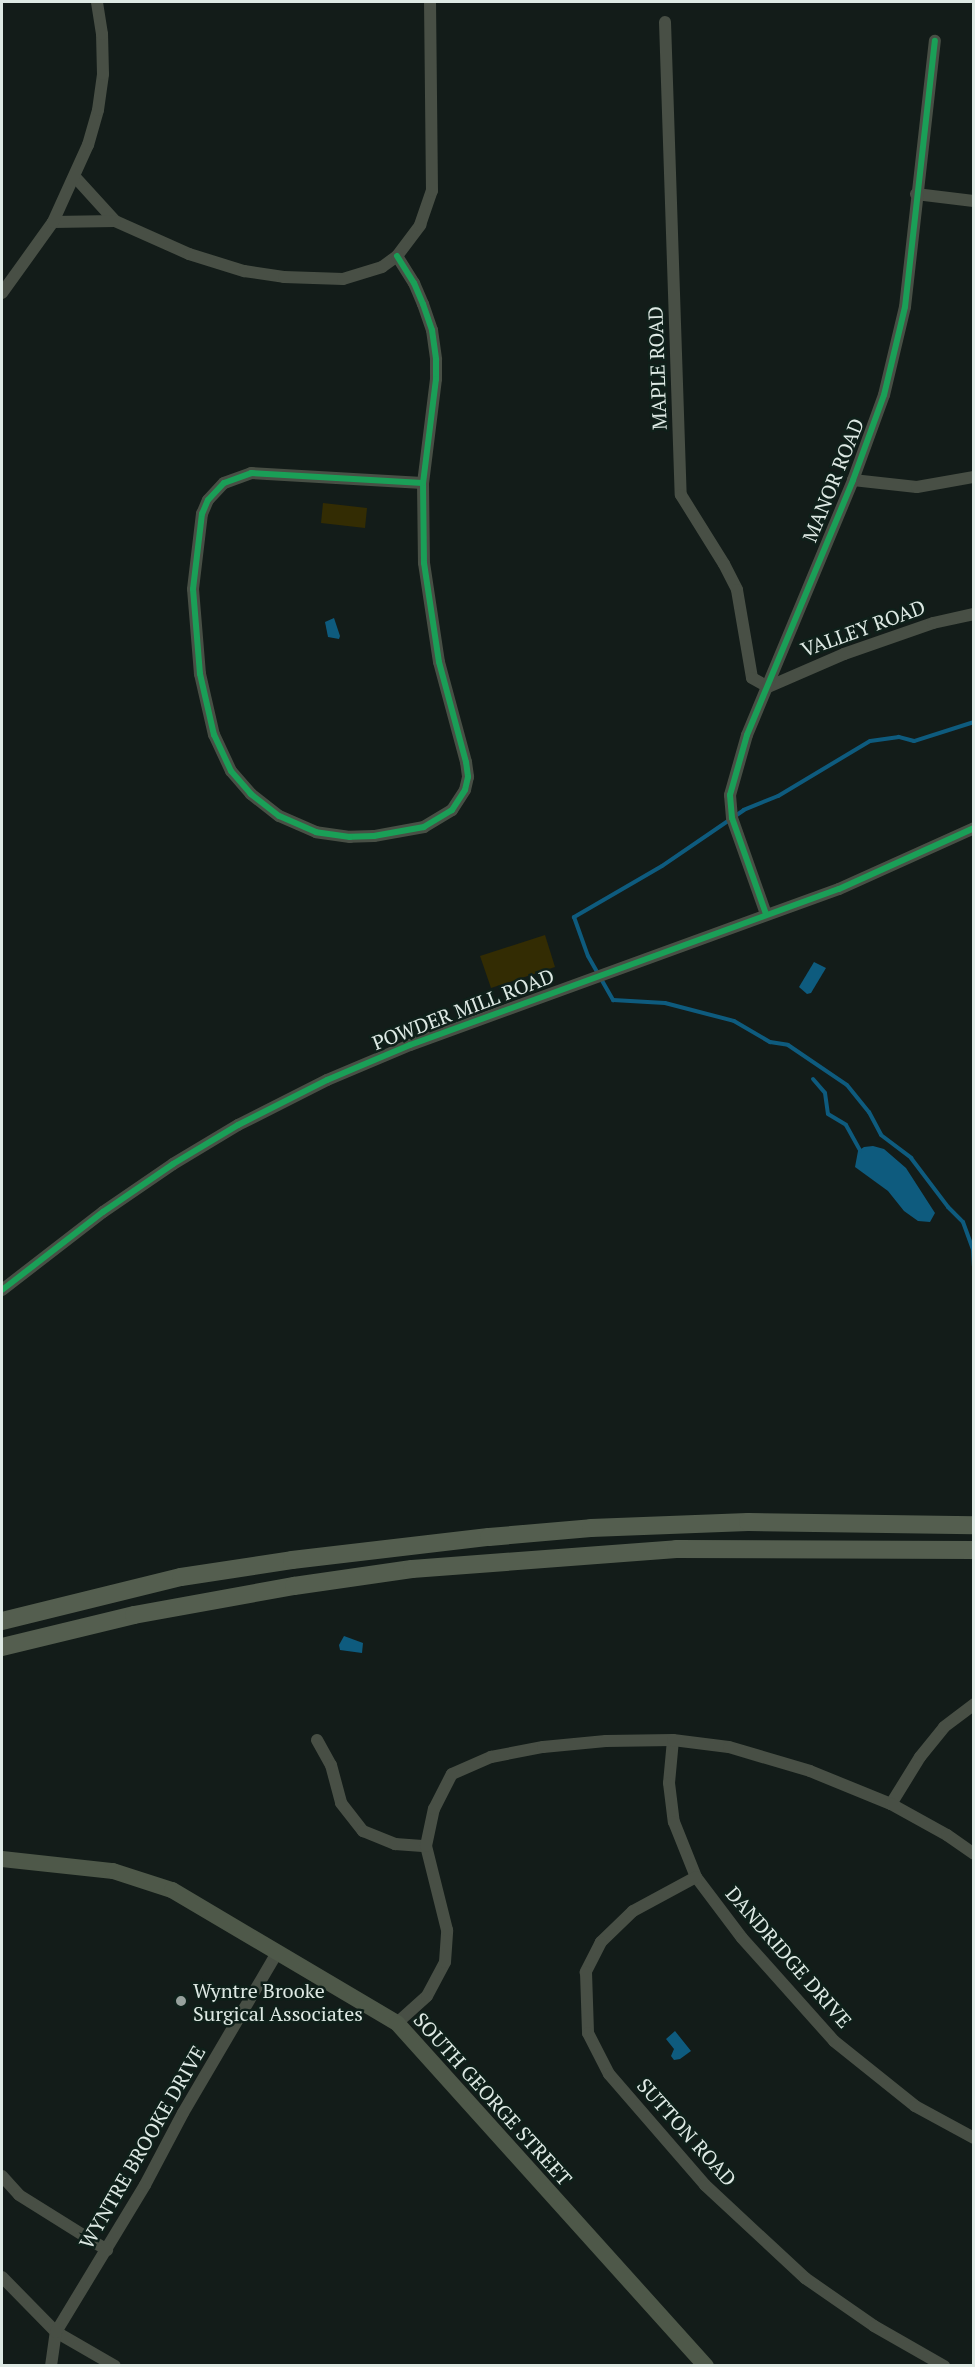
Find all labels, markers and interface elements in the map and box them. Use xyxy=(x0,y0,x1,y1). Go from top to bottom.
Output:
street label: MAPLE ROAD xyxy=(643,306,671,430)
street label: MANOR ROAD xyxy=(797,414,869,546)
street label: VALLEY ROAD xyxy=(798,594,928,662)
street label: POWDER MILL ROAD xyxy=(369,963,557,1055)
street label: DANDRIDGE DRIVE xyxy=(721,1882,857,2032)
place label: Wyntre Brooke Surgical Associates xyxy=(193,1978,363,2025)
marker: Wyntre Brooke Surgical Associates xyxy=(174,1994,188,2008)
street label: SOUTH GEORGE STREET xyxy=(409,2007,577,2191)
street label: WYNTRE BROOKE DRIVE xyxy=(74,2041,210,2253)
street label: SUTTON ROAD xyxy=(632,2073,742,2191)

